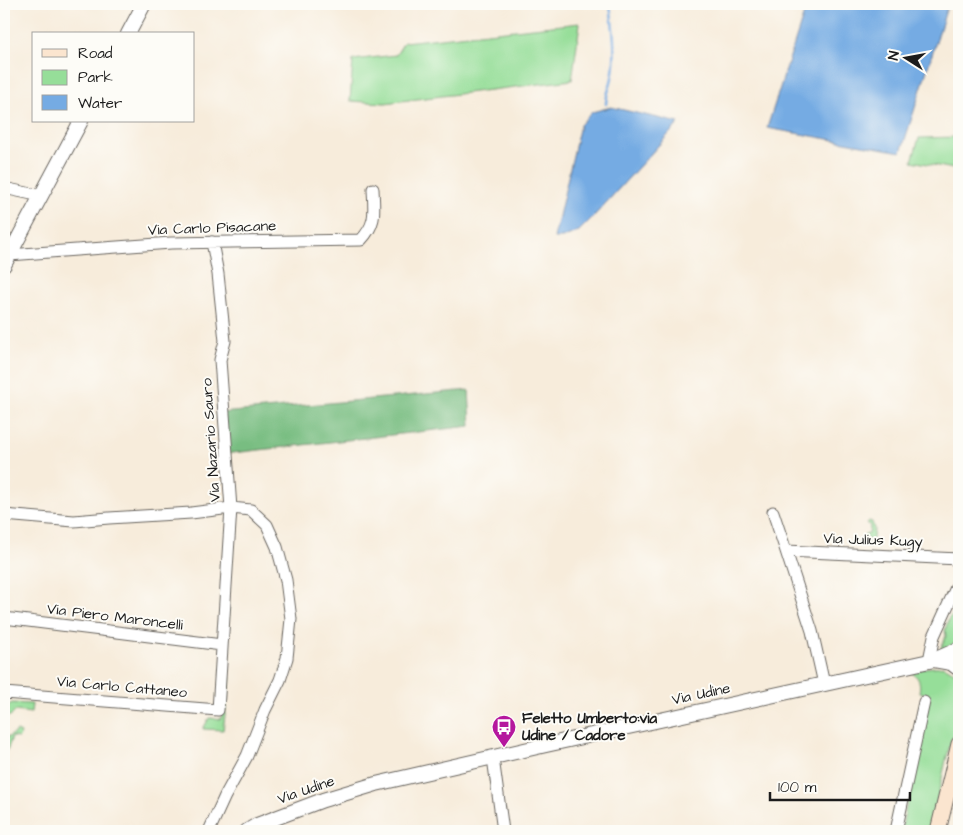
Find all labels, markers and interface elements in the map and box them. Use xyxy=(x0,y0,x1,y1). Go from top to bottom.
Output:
legend xyxy=(32,32,195,122)
north arrow xyxy=(880,32,930,82)
text: Road xyxy=(78,43,113,64)
text: N xyxy=(884,49,905,62)
text: Park xyxy=(78,67,113,88)
text: Water xyxy=(78,93,122,114)
street label: Via Carlo Pisacane xyxy=(147,215,277,241)
street label: Via Nazario Sauro xyxy=(196,377,226,503)
street label: Via Julius Kugy xyxy=(823,528,923,553)
street label: Via Piero Maroncelli xyxy=(46,598,185,636)
street label: Via Carlo Cattaneo xyxy=(56,671,189,703)
street label: Via Udine xyxy=(670,678,732,710)
place label: Feletto Umberto:via Udine / Cadore xyxy=(522,708,658,746)
bus stop icon: Feletto Umberto:via Udine / Cadore xyxy=(491,714,517,748)
street label: Via Udine xyxy=(275,770,337,810)
scale bar xyxy=(770,770,910,802)
text: 100 m xyxy=(778,777,817,798)

